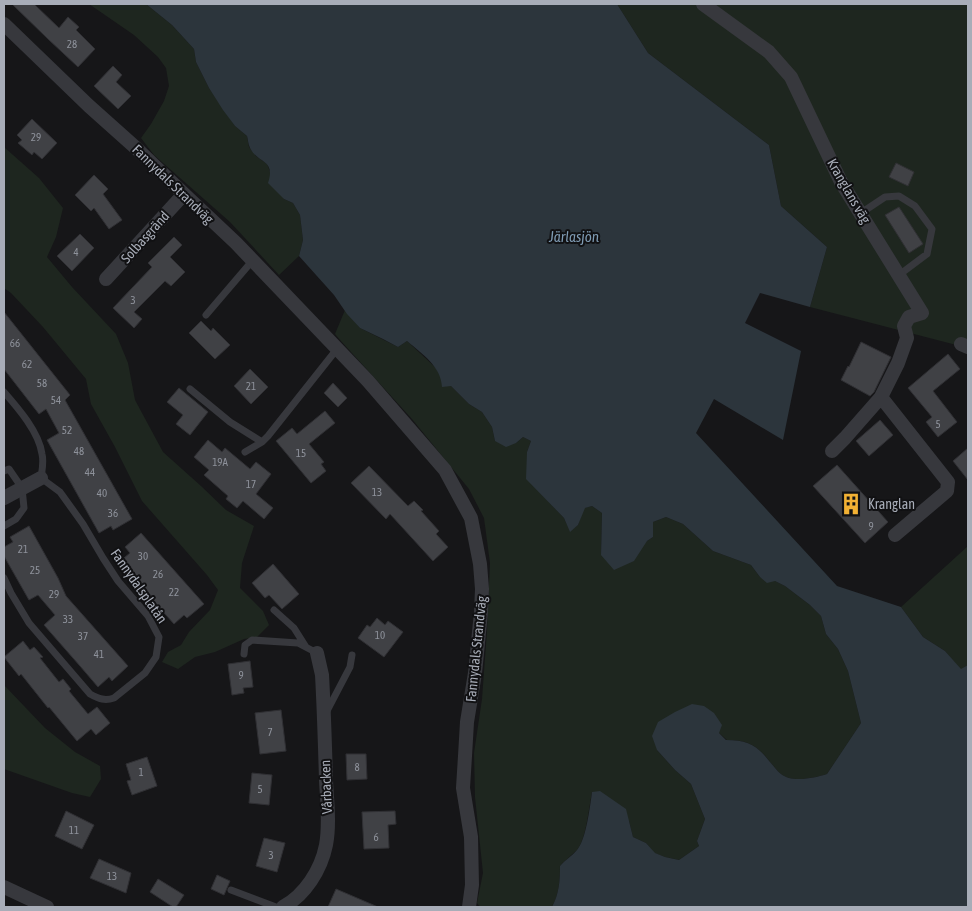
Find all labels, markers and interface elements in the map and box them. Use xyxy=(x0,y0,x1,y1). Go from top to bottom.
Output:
house number: 28 xyxy=(67,38,77,50)
house number: 29 xyxy=(31,131,41,143)
street label: Fannydals Strandväg xyxy=(129,141,217,227)
street label: Kranglans väg xyxy=(824,156,874,226)
street label: Solbasgränd xyxy=(118,208,172,266)
water label: Järlasjön xyxy=(548,228,599,245)
house number: 4 xyxy=(73,246,79,258)
house number: 3 xyxy=(130,294,136,306)
house number: 66 xyxy=(10,337,20,349)
house number: 62 xyxy=(22,358,32,370)
house number: 58 xyxy=(37,377,47,389)
house number: 21 xyxy=(246,380,256,392)
house number: 54 xyxy=(51,394,61,406)
house number: 5 xyxy=(935,418,941,430)
house number: 52 xyxy=(62,424,72,436)
house number: 48 xyxy=(74,445,84,457)
house number: 15 xyxy=(296,447,306,459)
house number: 19A xyxy=(212,456,228,468)
house number: 44 xyxy=(85,466,95,478)
house number: 17 xyxy=(246,478,256,490)
house number: 13 xyxy=(372,486,382,498)
house number: 40 xyxy=(97,487,107,499)
building icon: Kranglan xyxy=(838,491,864,517)
place label: Kranglan xyxy=(868,496,915,512)
house number: 36 xyxy=(108,507,118,519)
house number: 9 xyxy=(868,520,874,532)
house number: 21 xyxy=(18,543,28,555)
street label: Fannydalsplatån xyxy=(107,546,171,626)
house number: 30 xyxy=(138,550,148,562)
house number: 25 xyxy=(30,564,40,576)
house number: 26 xyxy=(153,568,163,580)
house number: 22 xyxy=(169,586,179,598)
house number: 29 xyxy=(49,588,59,600)
street label: Fannydals Strandväg xyxy=(462,595,490,703)
house number: 33 xyxy=(63,613,73,625)
house number: 10 xyxy=(375,629,385,641)
house number: 37 xyxy=(78,630,88,642)
house number: 41 xyxy=(94,648,104,660)
house number: 9 xyxy=(238,669,244,681)
house number: 7 xyxy=(267,726,273,738)
street label: Vårbacken xyxy=(317,760,335,814)
house number: 8 xyxy=(354,761,360,773)
house number: 1 xyxy=(138,766,144,778)
house number: 5 xyxy=(257,783,263,795)
house number: 11 xyxy=(69,824,79,836)
house number: 6 xyxy=(373,831,379,843)
house number: 3 xyxy=(268,849,274,861)
house number: 13 xyxy=(107,870,117,882)

